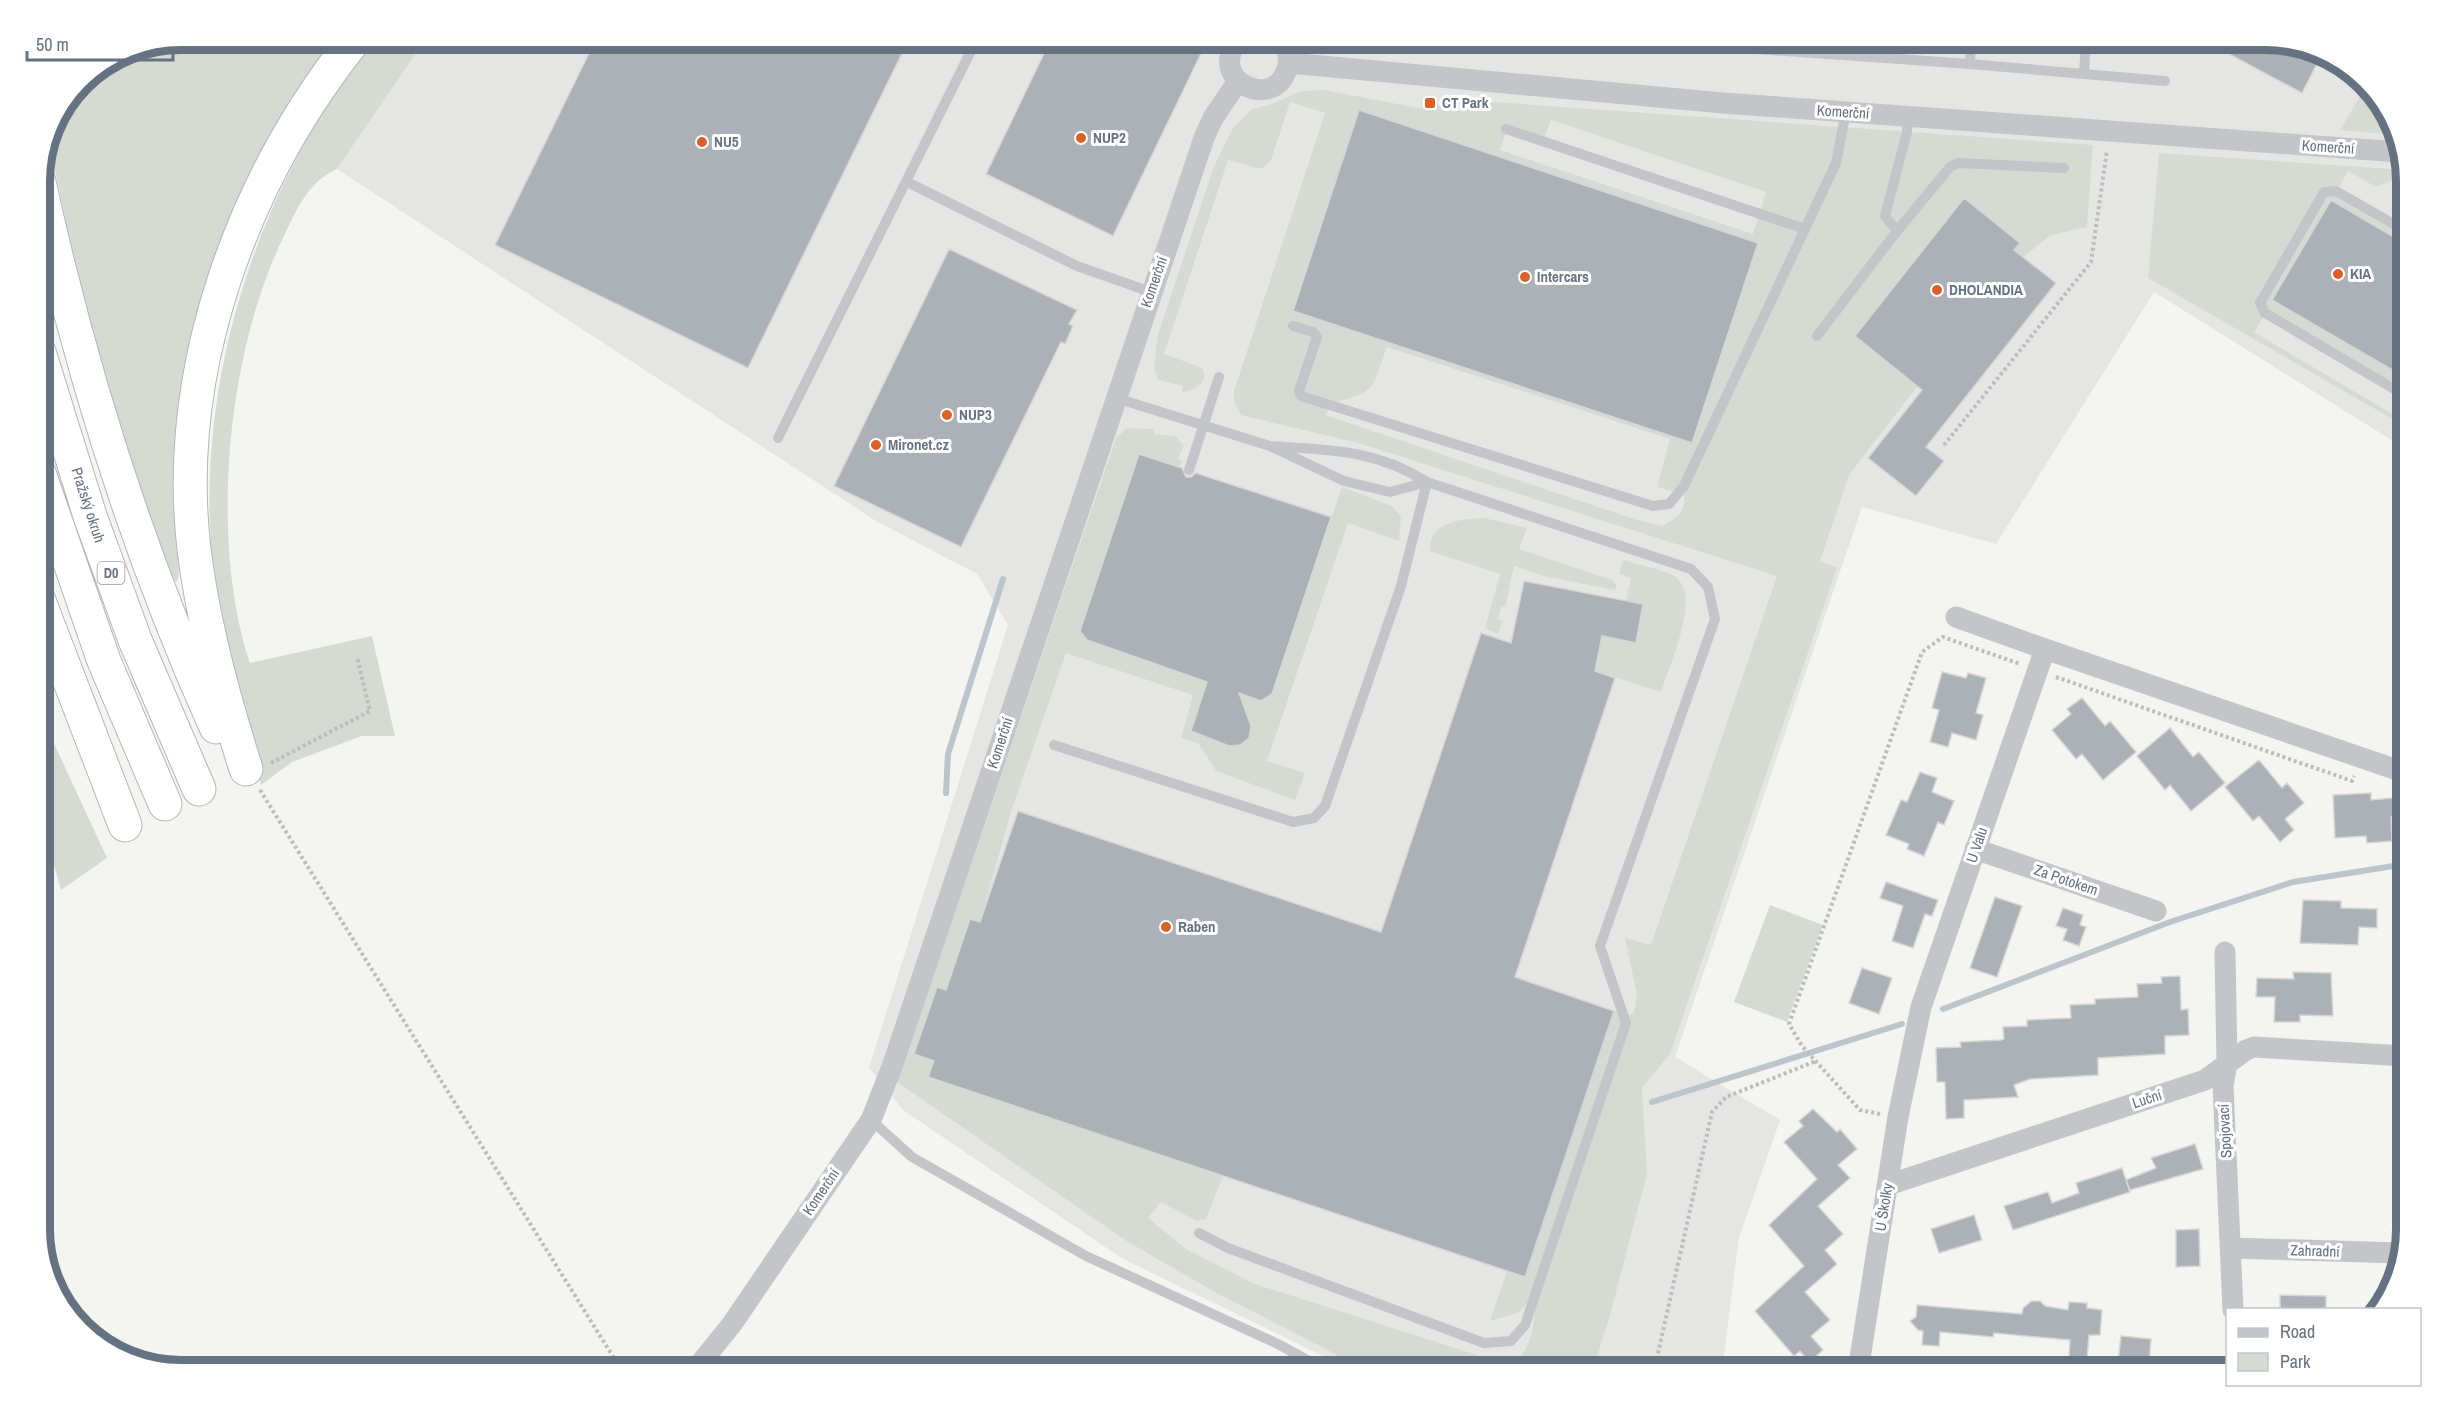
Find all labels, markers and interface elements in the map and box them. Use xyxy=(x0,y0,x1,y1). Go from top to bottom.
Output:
scale bar xyxy=(27,24,172,62)
text: 50 m xyxy=(36,32,69,57)
place label: CT Park xyxy=(1442,92,1489,113)
marker: CT Park xyxy=(1423,96,1437,110)
street label: Komerční xyxy=(1816,99,1871,124)
place label: NUP2 xyxy=(1093,127,1126,148)
place label: NU5 xyxy=(714,131,739,152)
marker: NUP2 xyxy=(1074,131,1088,145)
street label: Komerční xyxy=(2301,134,2356,159)
marker: NU5 xyxy=(695,135,709,149)
street label: Komerční xyxy=(1135,253,1172,310)
place label: KIA xyxy=(2350,263,2371,284)
place label: Intercars xyxy=(1537,266,1589,287)
marker: KIA xyxy=(2331,267,2345,281)
marker: Intercars xyxy=(1518,270,1532,284)
place label: DHOLANDIA xyxy=(1949,279,2023,300)
marker: DHOLANDIA xyxy=(1930,283,1944,297)
place label: NUP3 xyxy=(959,404,992,425)
marker: NUP3 xyxy=(940,408,954,422)
place label: Mironet.cz xyxy=(888,434,949,455)
marker: Mironet.cz xyxy=(869,438,883,452)
street label: Pražský okruh xyxy=(66,465,111,545)
road number: D0 xyxy=(98,562,124,584)
street label: Komerční xyxy=(981,714,1018,771)
street label: U Valu xyxy=(1961,824,1992,865)
street label: Za Potokem xyxy=(2031,859,2101,900)
place label: Raben xyxy=(1178,916,1216,937)
marker: Raben xyxy=(1159,920,1173,934)
street label: Luční xyxy=(2129,1084,2165,1113)
street label: Spojovací xyxy=(2213,1103,2236,1159)
street label: Komerční xyxy=(797,1164,844,1219)
street label: U Školky xyxy=(1869,1180,1898,1233)
street label: Zahradní xyxy=(2290,1239,2341,1262)
legend xyxy=(2226,1308,2421,1386)
text: Road xyxy=(2280,1319,2315,1344)
text: Park xyxy=(2280,1349,2311,1374)

